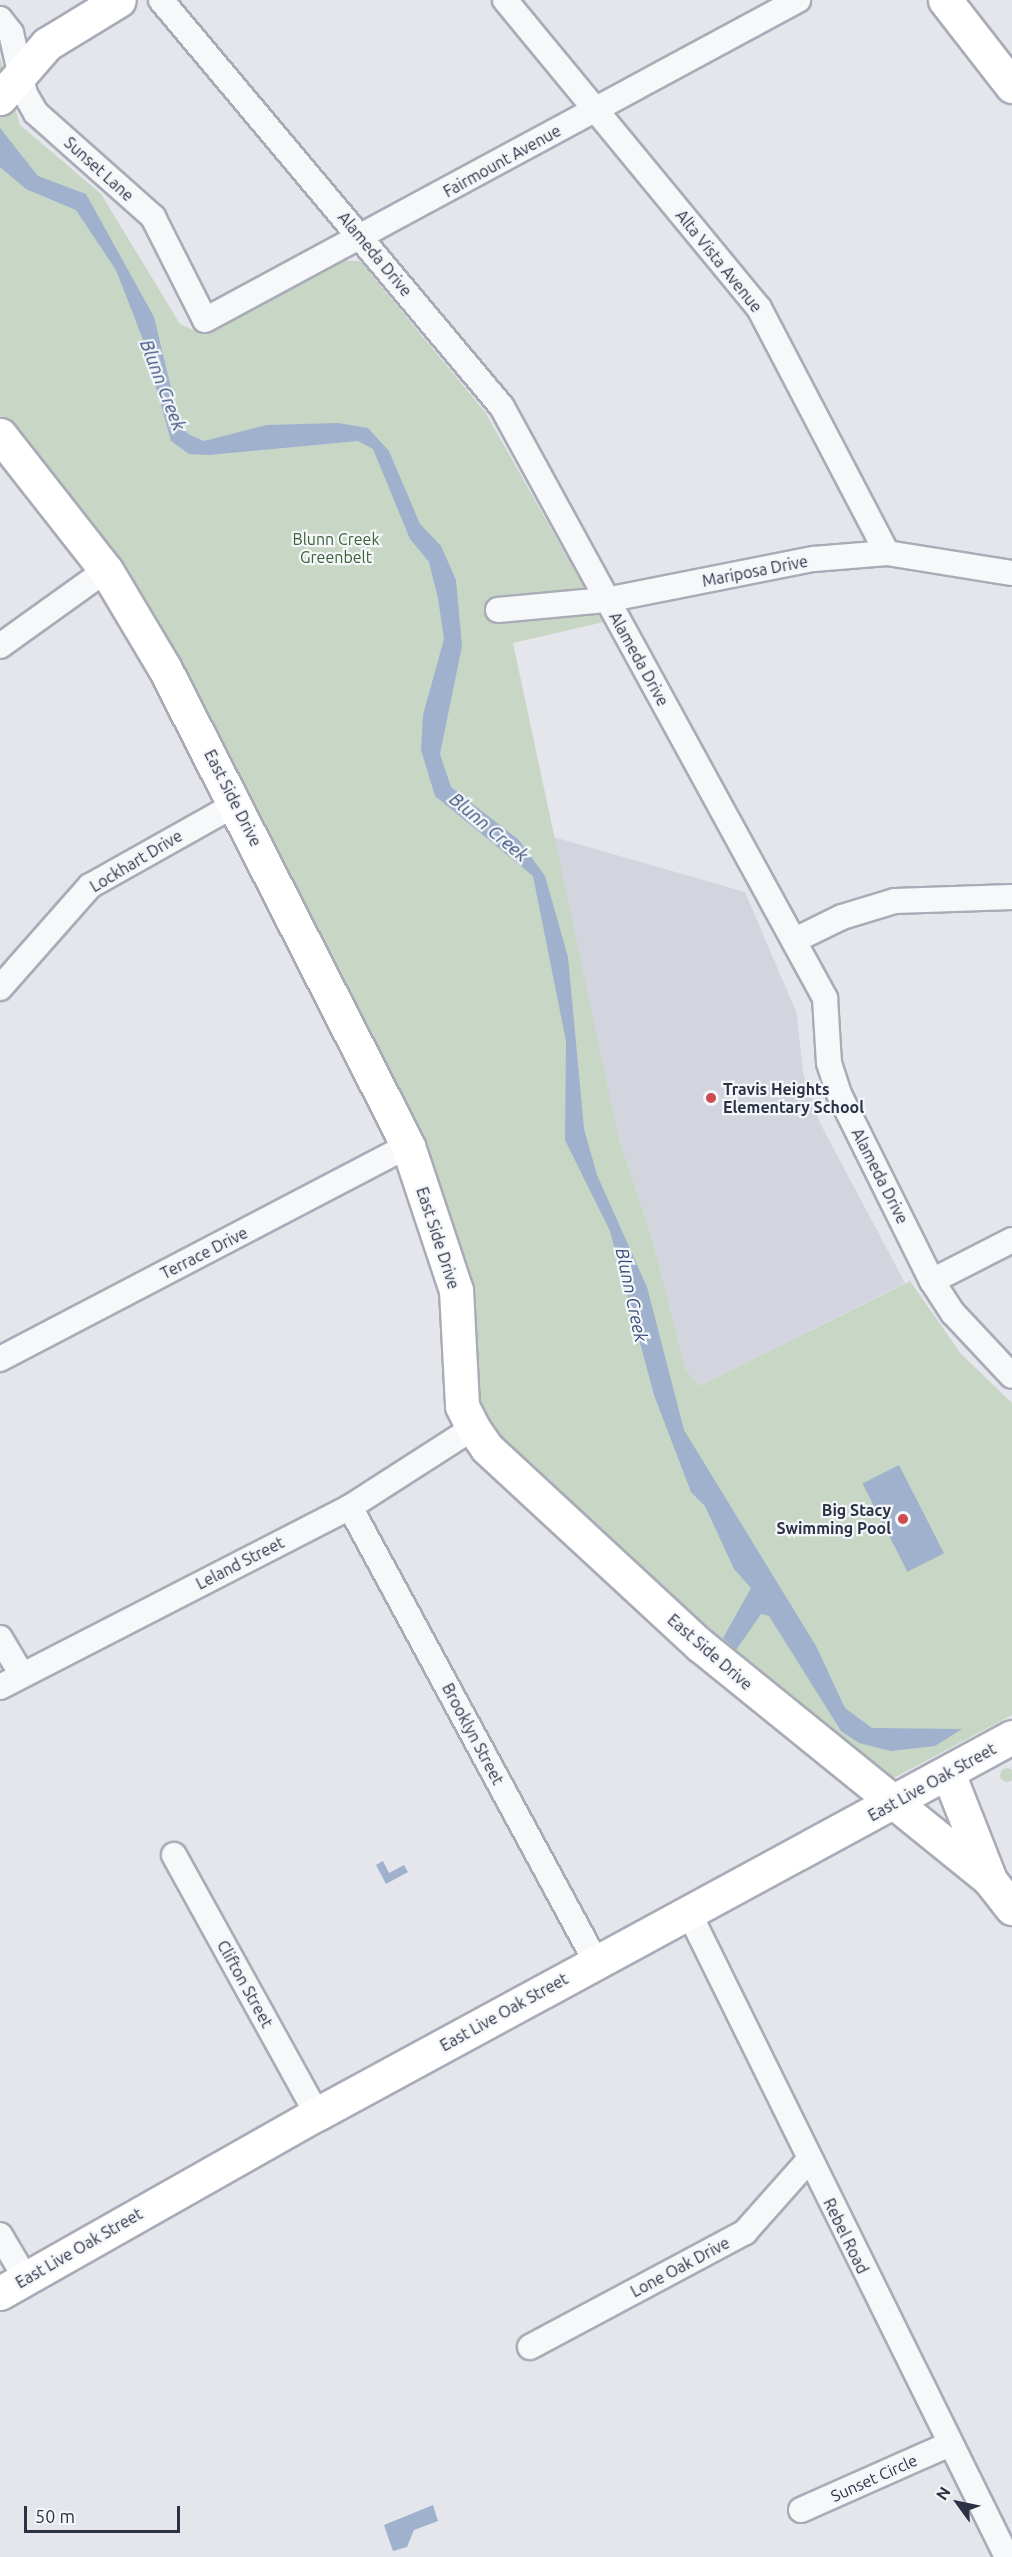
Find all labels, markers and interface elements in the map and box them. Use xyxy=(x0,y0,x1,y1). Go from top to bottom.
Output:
street label: Fairmount Avenue xyxy=(440,121,564,201)
street label: Sunset Lane xyxy=(60,133,138,205)
street label: Alta Vista Avenue xyxy=(672,206,766,316)
street label: Alameda Drive xyxy=(334,208,416,300)
water label: Blunn Creek xyxy=(136,336,190,434)
park label: Blunn Creek Greenbelt xyxy=(292,529,380,567)
street label: Mariposa Drive xyxy=(700,551,810,591)
street label: Alameda Drive xyxy=(605,609,673,709)
street label: East Side Drive xyxy=(200,746,266,850)
water label: Blunn Creek xyxy=(445,788,533,866)
street label: Lockhart Drive xyxy=(86,826,186,896)
place label: Travis Heights Elementary School xyxy=(723,1079,864,1117)
marker: Travis Heights Elementary School xyxy=(704,1091,718,1105)
street label: Alameda Drive xyxy=(848,1125,912,1227)
street label: East Side Drive xyxy=(412,1185,464,1291)
street label: Terrace Drive xyxy=(157,1223,251,1283)
water label: Blunn Creek xyxy=(611,1246,653,1344)
place label: Big Stacy Swimming Pool xyxy=(776,1500,891,1538)
marker: Big Stacy Swimming Pool xyxy=(896,1512,910,1526)
street label: Leland Street xyxy=(193,1533,287,1593)
street label: East Side Drive xyxy=(664,1610,756,1694)
street label: Brooklyn Street xyxy=(438,1680,508,1788)
street label: East Live Oak Street xyxy=(865,1739,999,1825)
street label: Clifton Street xyxy=(213,1937,277,2031)
street label: East Live Oak Street xyxy=(437,1969,571,2055)
street label: Rebel Road xyxy=(819,2195,873,2277)
street label: East Live Oak Street xyxy=(12,2204,146,2292)
street label: Lone Oak Drive xyxy=(627,2233,733,2301)
street label: Sunset Circle xyxy=(828,2450,920,2506)
north arrow xyxy=(928,2473,988,2533)
text: N xyxy=(932,2483,954,2503)
scale bar xyxy=(27,2494,183,2532)
text: 50 m xyxy=(35,2506,75,2526)

